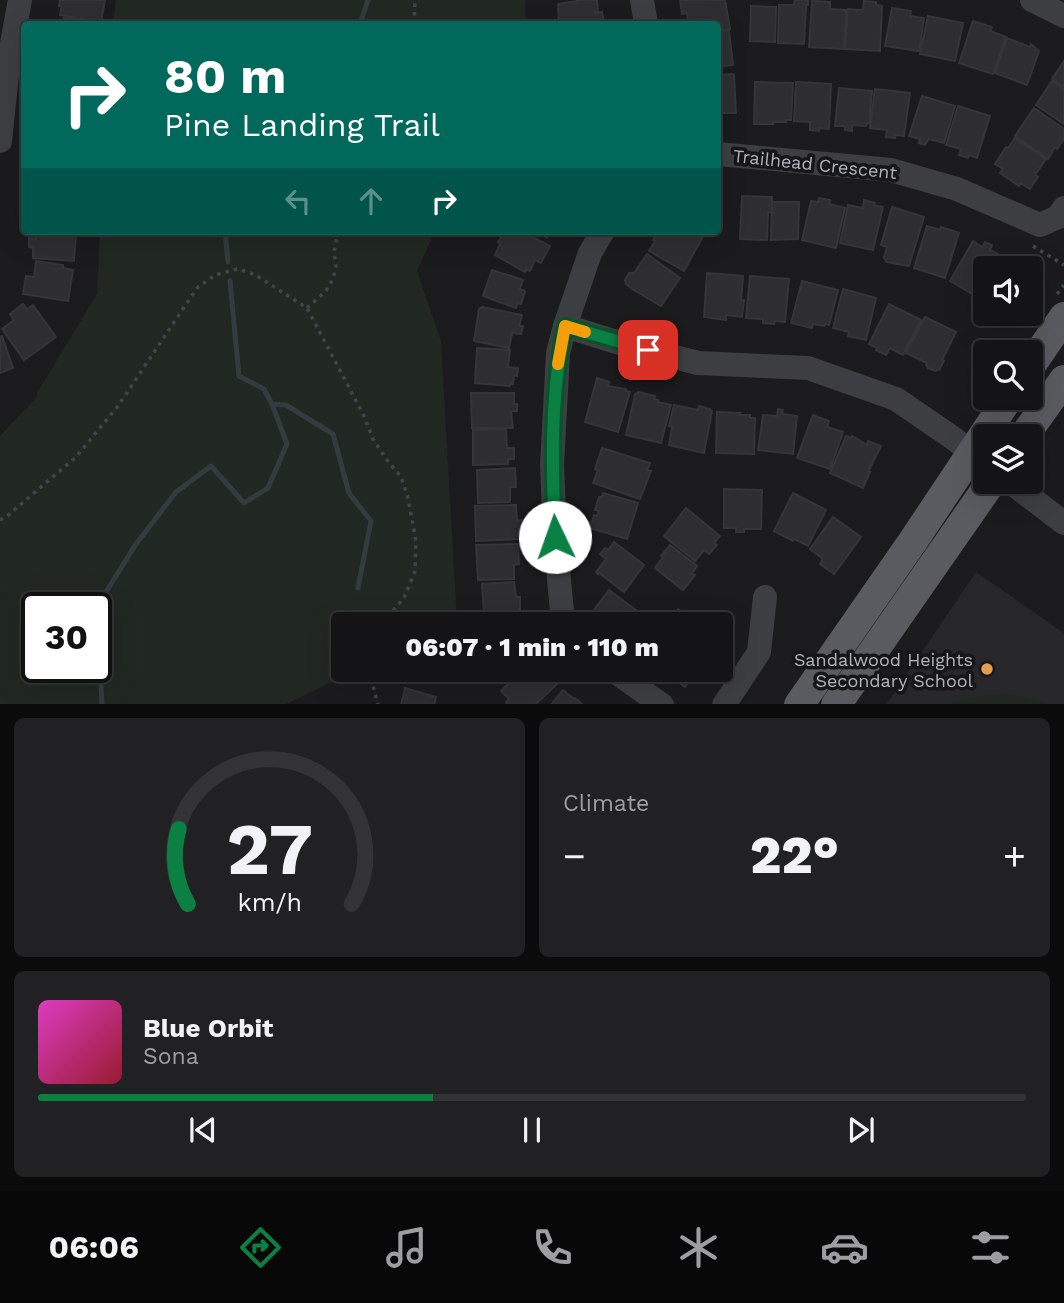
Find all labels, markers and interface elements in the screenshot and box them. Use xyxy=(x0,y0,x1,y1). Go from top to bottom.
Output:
text: 80 m xyxy=(164,47,286,105)
icon: right xyxy=(49,49,140,140)
text: Pine Landing Trail xyxy=(164,106,440,144)
street label: Trailhead Crescent xyxy=(732,145,898,183)
icon: left xyxy=(279,182,317,220)
icon: ahead xyxy=(352,182,390,220)
icon: right xyxy=(425,182,463,220)
map controls xyxy=(973,256,1043,494)
button: sound xyxy=(973,256,1043,326)
pin xyxy=(618,320,678,380)
icon: arrive xyxy=(629,331,667,369)
button: search xyxy=(973,340,1043,410)
button: layers xyxy=(973,424,1043,494)
position arrow xyxy=(518,500,592,574)
speed limit sign: 30 xyxy=(21,592,112,683)
text: 06:07 · 1 min · 110 m xyxy=(405,632,659,662)
place label: Sandalwood Heights Secondary School xyxy=(794,649,973,691)
marker: Sandalwood Heights Secondary School xyxy=(979,661,995,677)
text: Climate xyxy=(563,790,649,817)
text: 27 xyxy=(226,806,313,892)
text: 22° xyxy=(750,825,839,886)
text: − xyxy=(563,834,586,878)
text: + xyxy=(1003,834,1026,878)
text: km/h xyxy=(237,887,302,916)
text: Blue Orbit xyxy=(143,1013,273,1043)
text: Sona xyxy=(143,1043,199,1070)
icon: previous xyxy=(184,1111,222,1149)
icon: pause xyxy=(513,1111,551,1149)
icon: next xyxy=(842,1111,880,1149)
icon: directions xyxy=(236,1223,285,1272)
icon: music xyxy=(382,1223,431,1272)
icon: phone xyxy=(528,1223,577,1272)
icon: climate xyxy=(674,1223,723,1272)
icon: car xyxy=(820,1223,869,1272)
icon: filters xyxy=(966,1223,1015,1272)
text: 06:06 xyxy=(49,1228,139,1266)

